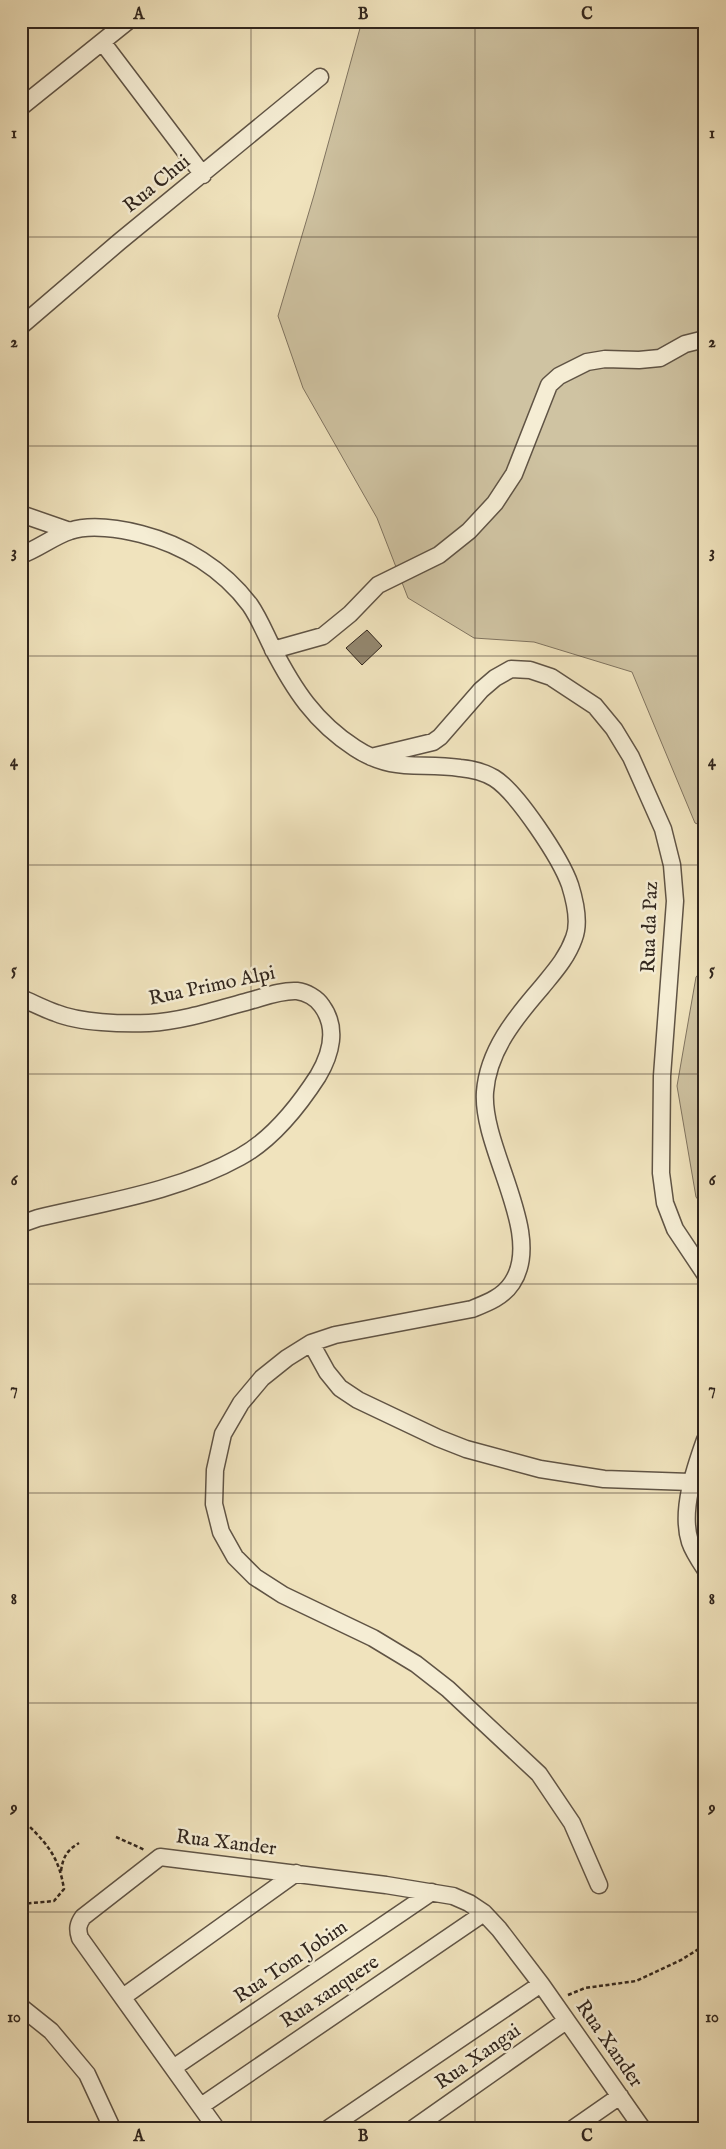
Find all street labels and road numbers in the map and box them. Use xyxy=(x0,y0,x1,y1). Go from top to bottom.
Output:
street label: Rua Chui xyxy=(118,149,196,219)
street label: Rua da Paz xyxy=(636,881,664,973)
street label: Rua Primo Alpi xyxy=(147,960,277,1012)
street label: Rua Xander xyxy=(174,1824,278,1862)
street label: Rua Tom Jobim xyxy=(229,1915,353,2009)
street label: Rua xanquere xyxy=(276,1950,384,2034)
street label: Rua Xander xyxy=(570,1995,649,2093)
street label: Rua Xangai xyxy=(430,2018,526,2096)

